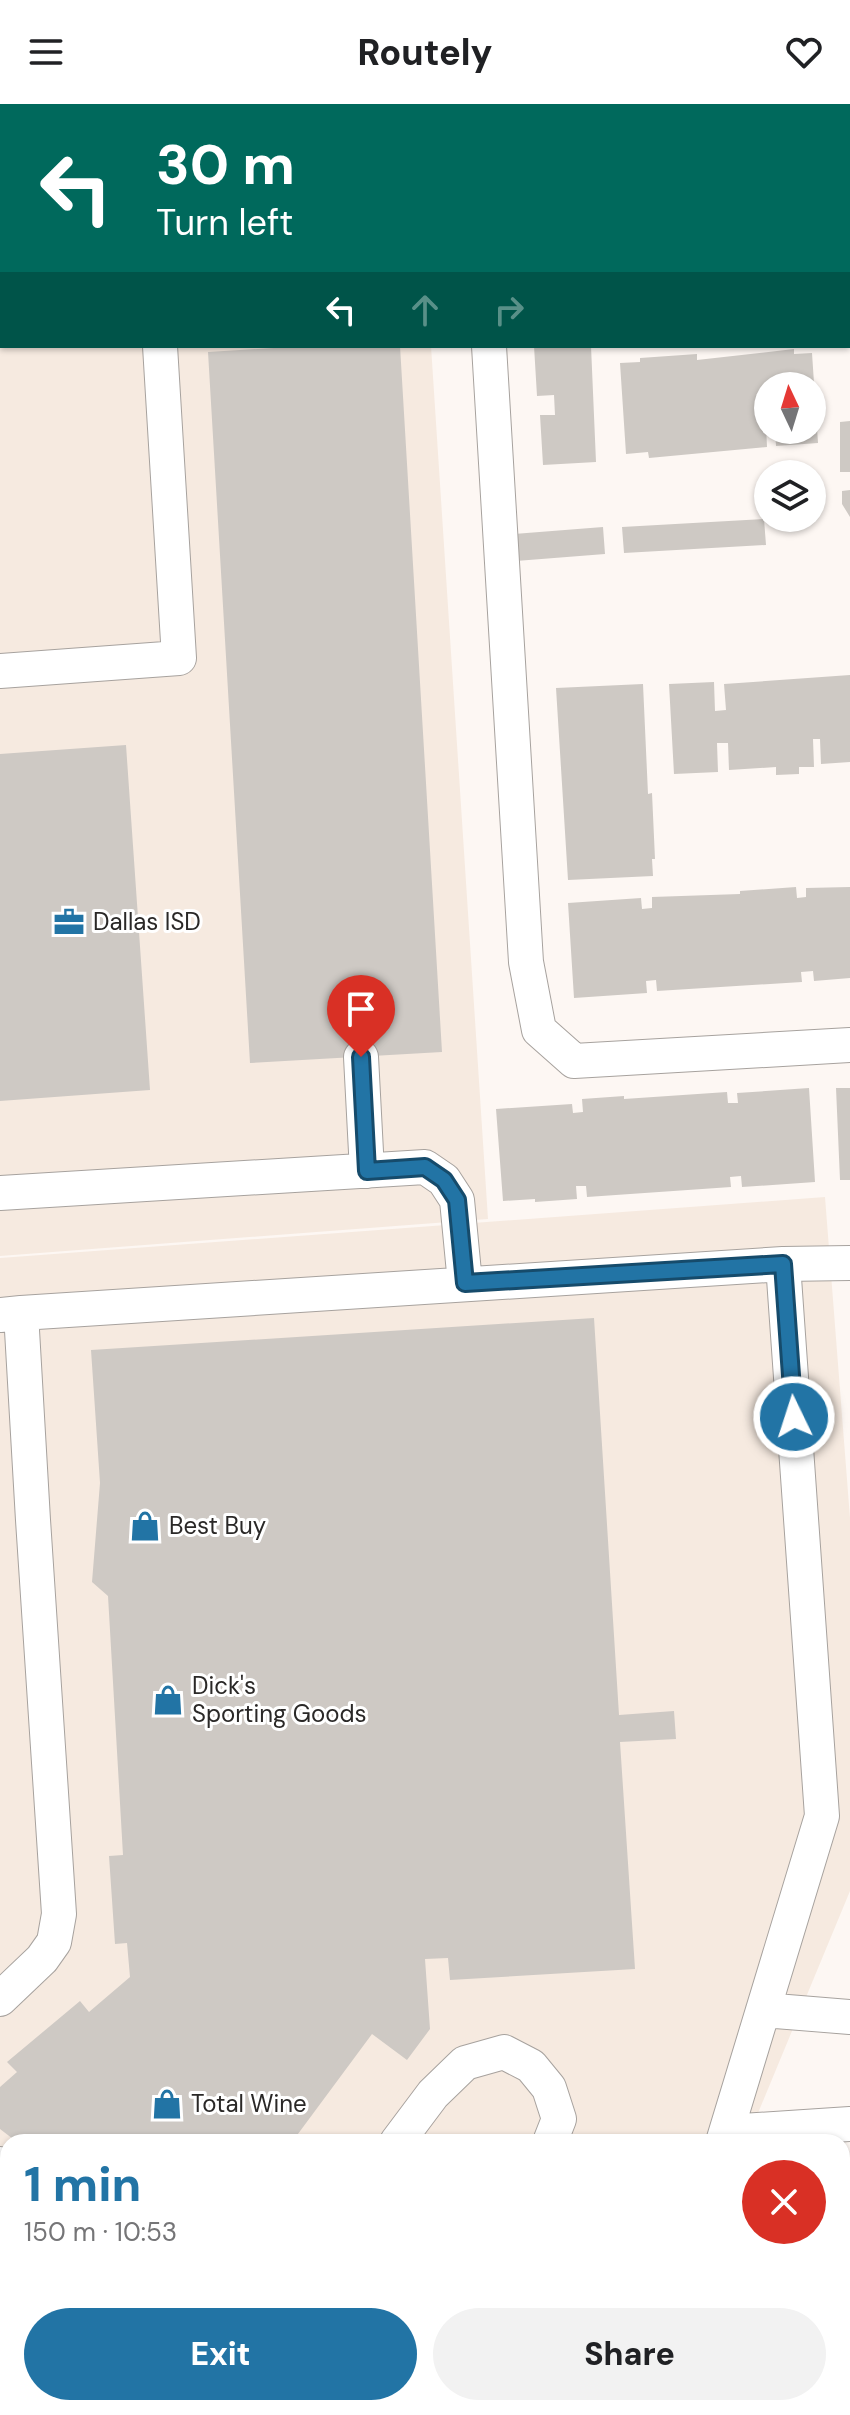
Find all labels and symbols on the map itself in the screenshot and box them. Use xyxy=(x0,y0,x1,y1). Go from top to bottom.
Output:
north arrow xyxy=(754,372,826,444)
office icon: Dallas ISD xyxy=(52,905,86,939)
place label: Dallas ISD xyxy=(93,906,201,937)
pin xyxy=(327,975,395,1057)
position arrow xyxy=(752,1375,836,1459)
shop icon: Best Buy xyxy=(128,1509,162,1543)
place label: Best Buy xyxy=(169,1510,266,1541)
place label: Dick's Sporting Goods xyxy=(192,1670,367,1729)
shop icon: Dick's Sporting Goods xyxy=(151,1683,185,1717)
shop icon: Total Wine xyxy=(150,2087,184,2121)
place label: Total Wine xyxy=(191,2088,307,2119)

